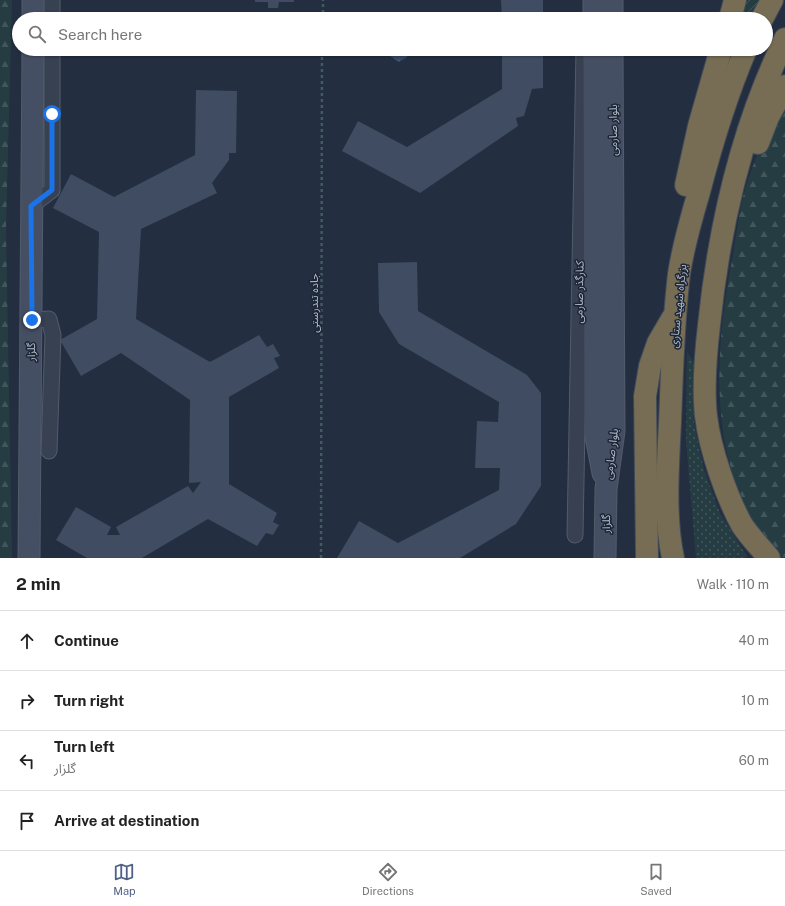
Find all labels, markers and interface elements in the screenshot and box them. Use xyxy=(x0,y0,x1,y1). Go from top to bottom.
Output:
search box xyxy=(12,12,773,56)
icon: search xyxy=(26,23,48,45)
text: Search here xyxy=(58,26,142,43)
street label: بلوار صارمی xyxy=(607,104,620,156)
route start xyxy=(43,105,61,123)
street label: کنارگذر صارمی xyxy=(572,260,587,324)
street label: بزرگراه شهید ستاری xyxy=(668,263,689,349)
street label: جاده تندرستی xyxy=(308,273,321,333)
route end xyxy=(23,311,41,329)
street label: گلزار xyxy=(25,342,38,362)
street label: بلوار صارمی xyxy=(602,428,621,480)
street label: گلزار xyxy=(600,514,613,534)
text: 2 min xyxy=(16,574,61,594)
text: Walk · 110 m xyxy=(697,577,769,592)
icon: ahead xyxy=(16,630,38,652)
text: Continue xyxy=(54,632,119,649)
text: 40 m xyxy=(738,633,769,648)
icon: right xyxy=(16,690,38,712)
text: Turn right xyxy=(54,692,124,709)
text: 10 m xyxy=(741,693,769,708)
text: Turn left xyxy=(54,738,115,755)
icon: left xyxy=(16,750,38,772)
text: 60 m xyxy=(739,753,769,768)
text: گلزار xyxy=(54,761,76,776)
icon: arrive xyxy=(16,810,38,832)
text: Arrive at destination xyxy=(54,812,199,829)
tab: Map xyxy=(113,861,136,897)
tab: Directions xyxy=(362,861,414,897)
tab: Saved xyxy=(640,861,672,897)

